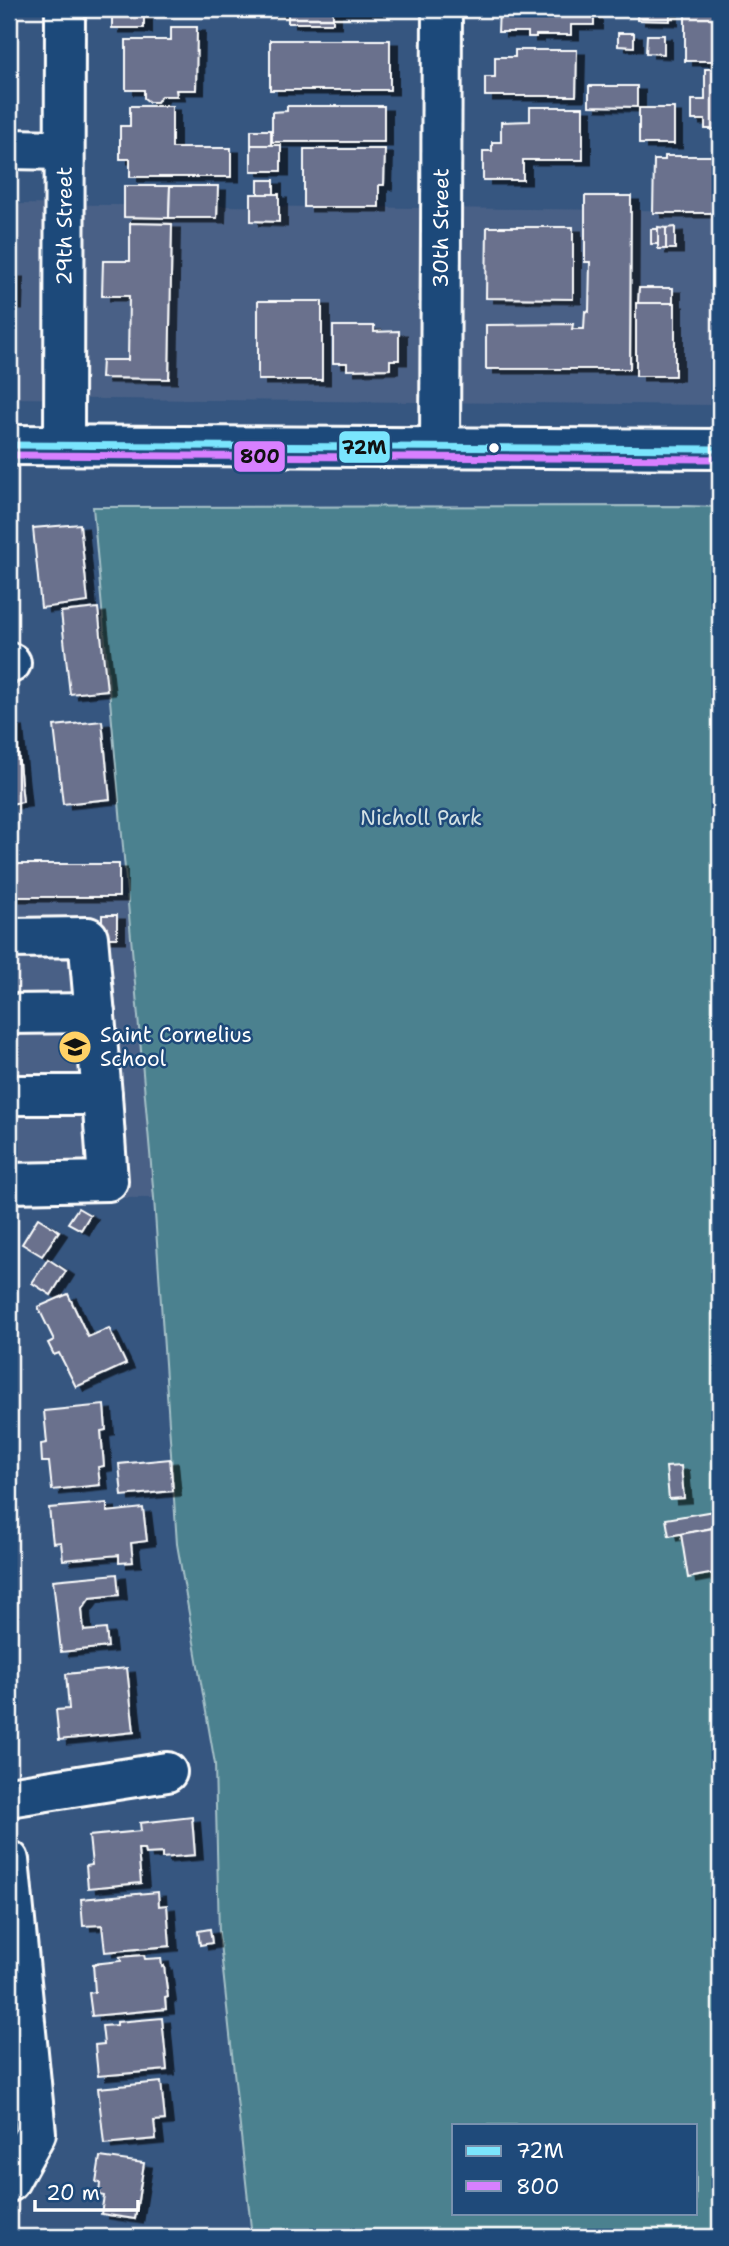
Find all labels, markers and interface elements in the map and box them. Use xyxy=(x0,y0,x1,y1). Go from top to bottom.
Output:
street label: 29th Street xyxy=(50,167,79,285)
street label: 30th Street xyxy=(427,168,455,288)
line badge: 72M xyxy=(338,430,391,464)
text: 72M xyxy=(341,435,387,460)
line badge: 800 xyxy=(233,440,286,473)
unlabelled marker xyxy=(487,441,501,455)
text: 800 xyxy=(240,444,280,469)
park label: Nicholl Park xyxy=(360,804,482,832)
place label: Saint Cornelius School xyxy=(100,1021,252,1073)
school or university icon: Saint Cornelius School xyxy=(56,1028,94,1066)
legend xyxy=(452,2124,698,2214)
text: 72M xyxy=(516,2137,564,2165)
scale bar xyxy=(35,2169,138,2213)
text: 800 xyxy=(516,2173,560,2201)
text: 20 m xyxy=(46,2179,100,2207)

